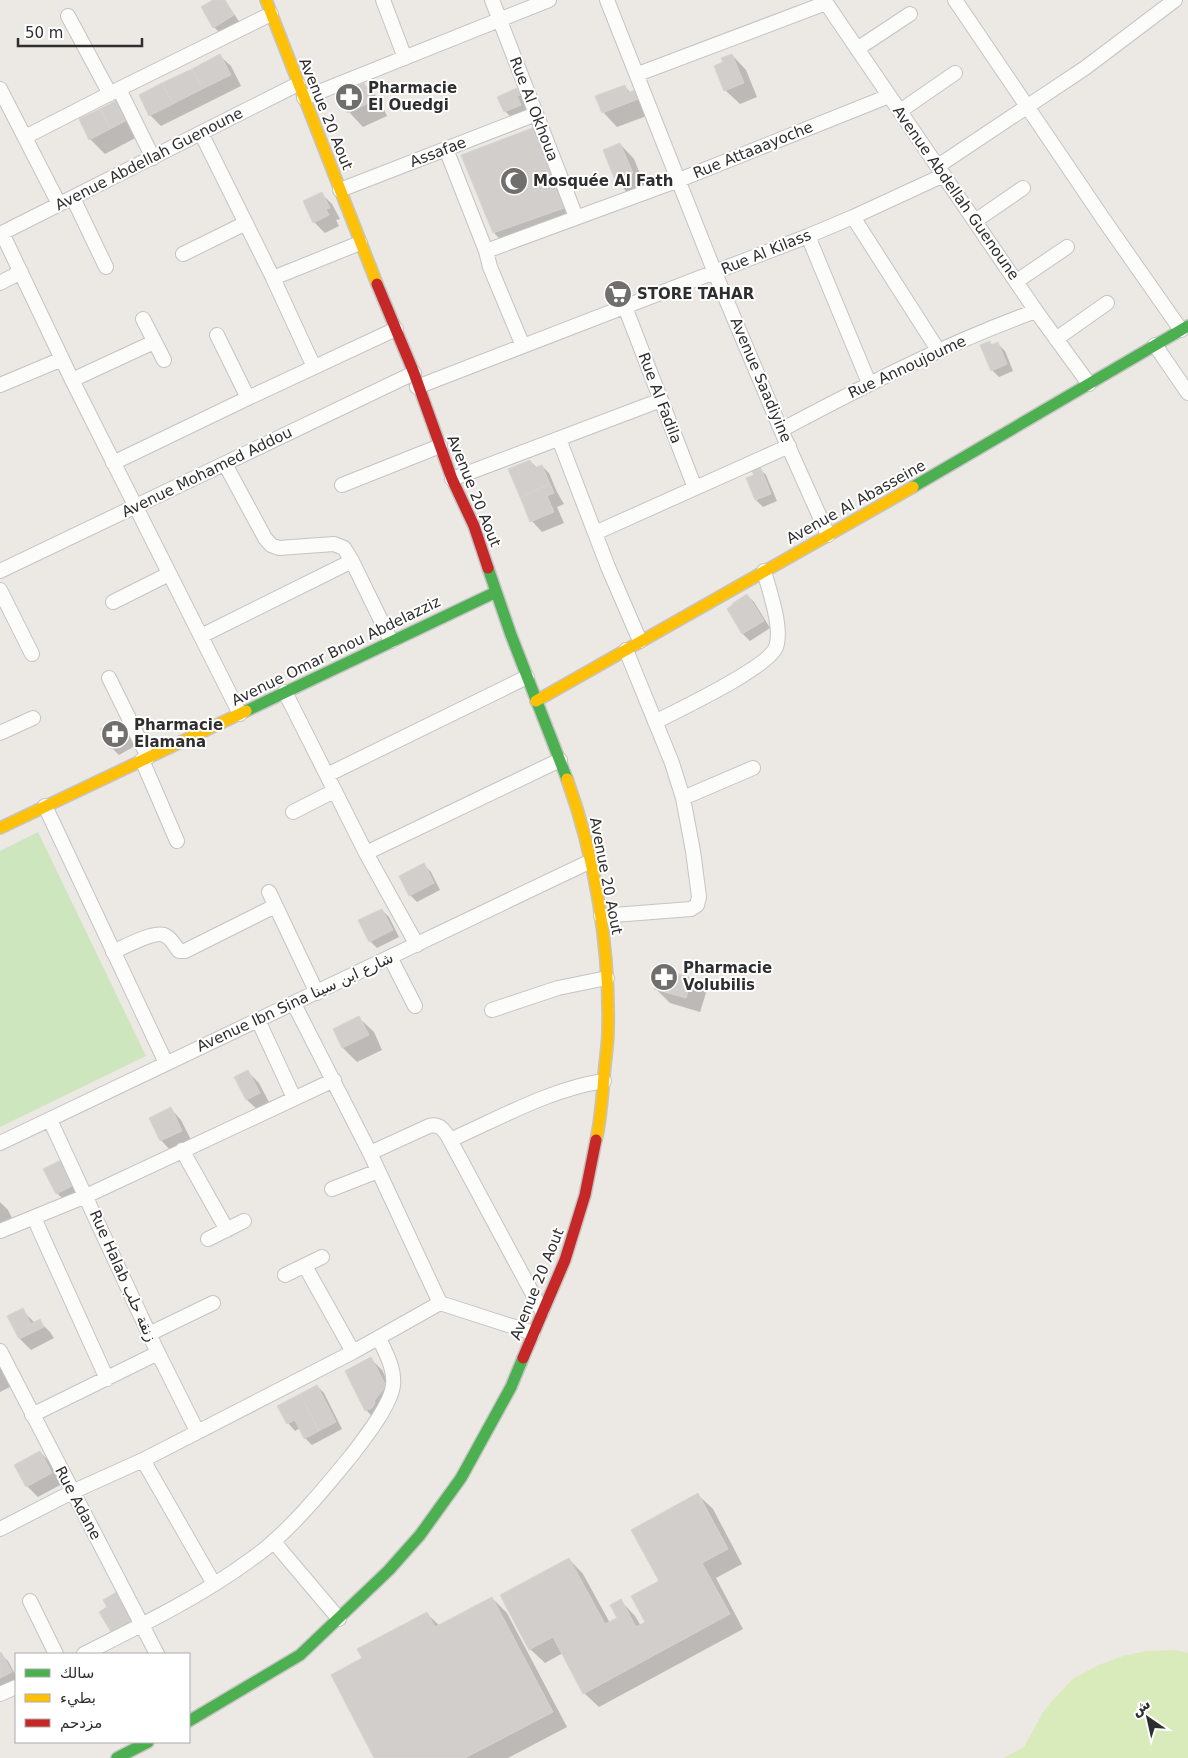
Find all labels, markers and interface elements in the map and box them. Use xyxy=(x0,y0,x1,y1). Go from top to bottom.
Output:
scale bar xyxy=(18,15,141,47)
text: 50 m xyxy=(25,24,63,42)
street label: Rue Al Okhoua xyxy=(506,54,562,164)
street label: Avenue 20 Aout xyxy=(295,55,357,173)
place label: Pharmacie El Ouedgi xyxy=(368,79,457,114)
pharmacy icon: Pharmacie El Ouedgi xyxy=(334,82,364,112)
street label: Avenue Abdellah Guenoune xyxy=(889,103,1023,283)
street label: Avenue Abdellah Guenoune xyxy=(52,104,246,214)
street label: Rue Attaaayoche xyxy=(690,118,816,182)
street label: Assafae xyxy=(407,133,469,171)
mosque icon: Mosquée Al Fath xyxy=(499,166,529,196)
place label: Mosquée Al Fath xyxy=(533,172,673,190)
street label: Rue Al Kilass xyxy=(718,226,814,278)
supermarket icon: STORE TAHAR xyxy=(603,279,633,309)
place label: STORE TAHAR xyxy=(637,285,755,303)
street label: Avenue Saadiyine xyxy=(727,315,795,445)
street label: Rue Annoujoume xyxy=(845,332,969,402)
street label: Rue Al Fadila xyxy=(634,350,686,446)
street label: Avenue Mohamed Addou xyxy=(119,423,295,521)
street label: Avenue 20 Aout xyxy=(443,432,505,550)
street label: Avenue Al Abasseine xyxy=(783,456,929,548)
street label: Avenue Omar Bnou Abdelazziz xyxy=(229,592,443,709)
place label: Pharmacie Elamana xyxy=(134,716,223,751)
pharmacy icon: Pharmacie Elamana xyxy=(100,719,130,749)
street label: Avenue 20 Aout xyxy=(586,816,626,936)
street label: Avenue Ibn Sina شارع ابن سينا xyxy=(194,948,396,1056)
place label: Pharmacie Volubilis xyxy=(683,959,772,994)
pharmacy icon: Pharmacie Volubilis xyxy=(649,962,679,992)
street label: Rue Halab زنقة حلب xyxy=(86,1207,160,1345)
street label: Avenue 20 Aout xyxy=(506,1225,568,1343)
street label: Rue Adane xyxy=(51,1463,105,1543)
legend xyxy=(15,1653,190,1743)
text: سالك xyxy=(60,1664,94,1682)
text: بطيء xyxy=(60,1689,96,1708)
north arrow xyxy=(1123,1693,1173,1743)
text: ش xyxy=(1128,1695,1153,1719)
text: مزدحم xyxy=(60,1714,102,1732)

